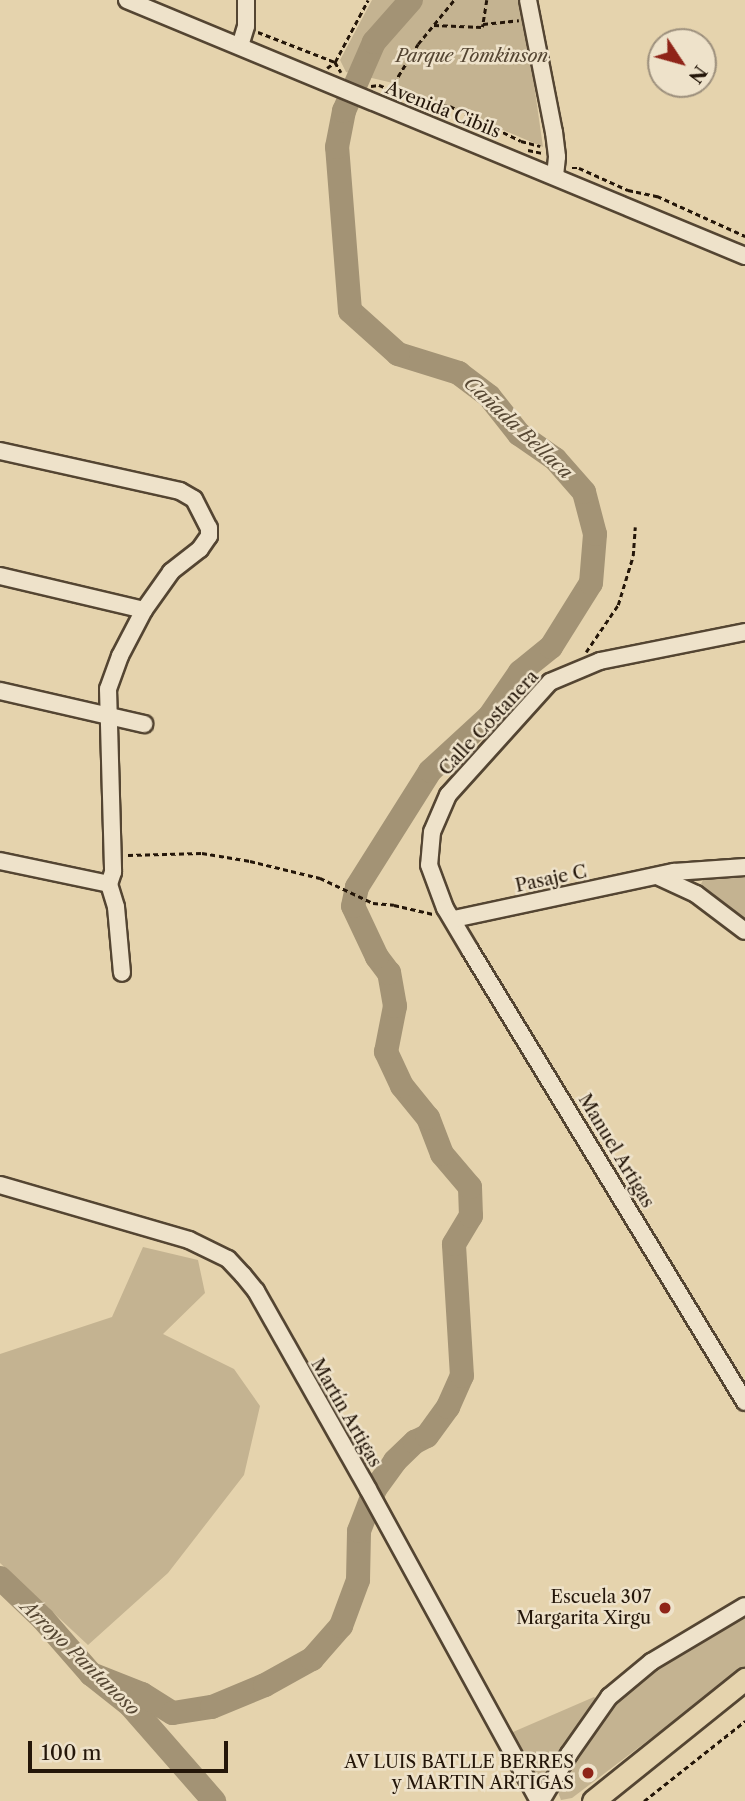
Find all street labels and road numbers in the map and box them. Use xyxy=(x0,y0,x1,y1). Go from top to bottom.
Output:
street label: Avenida Cibils xyxy=(382,77,504,143)
street label: Calle Costanera xyxy=(435,666,543,780)
street label: Pasaje C xyxy=(513,861,589,897)
street label: Manuel Artigas xyxy=(573,1090,659,1212)
street label: Martín Artigas xyxy=(306,1355,386,1471)

